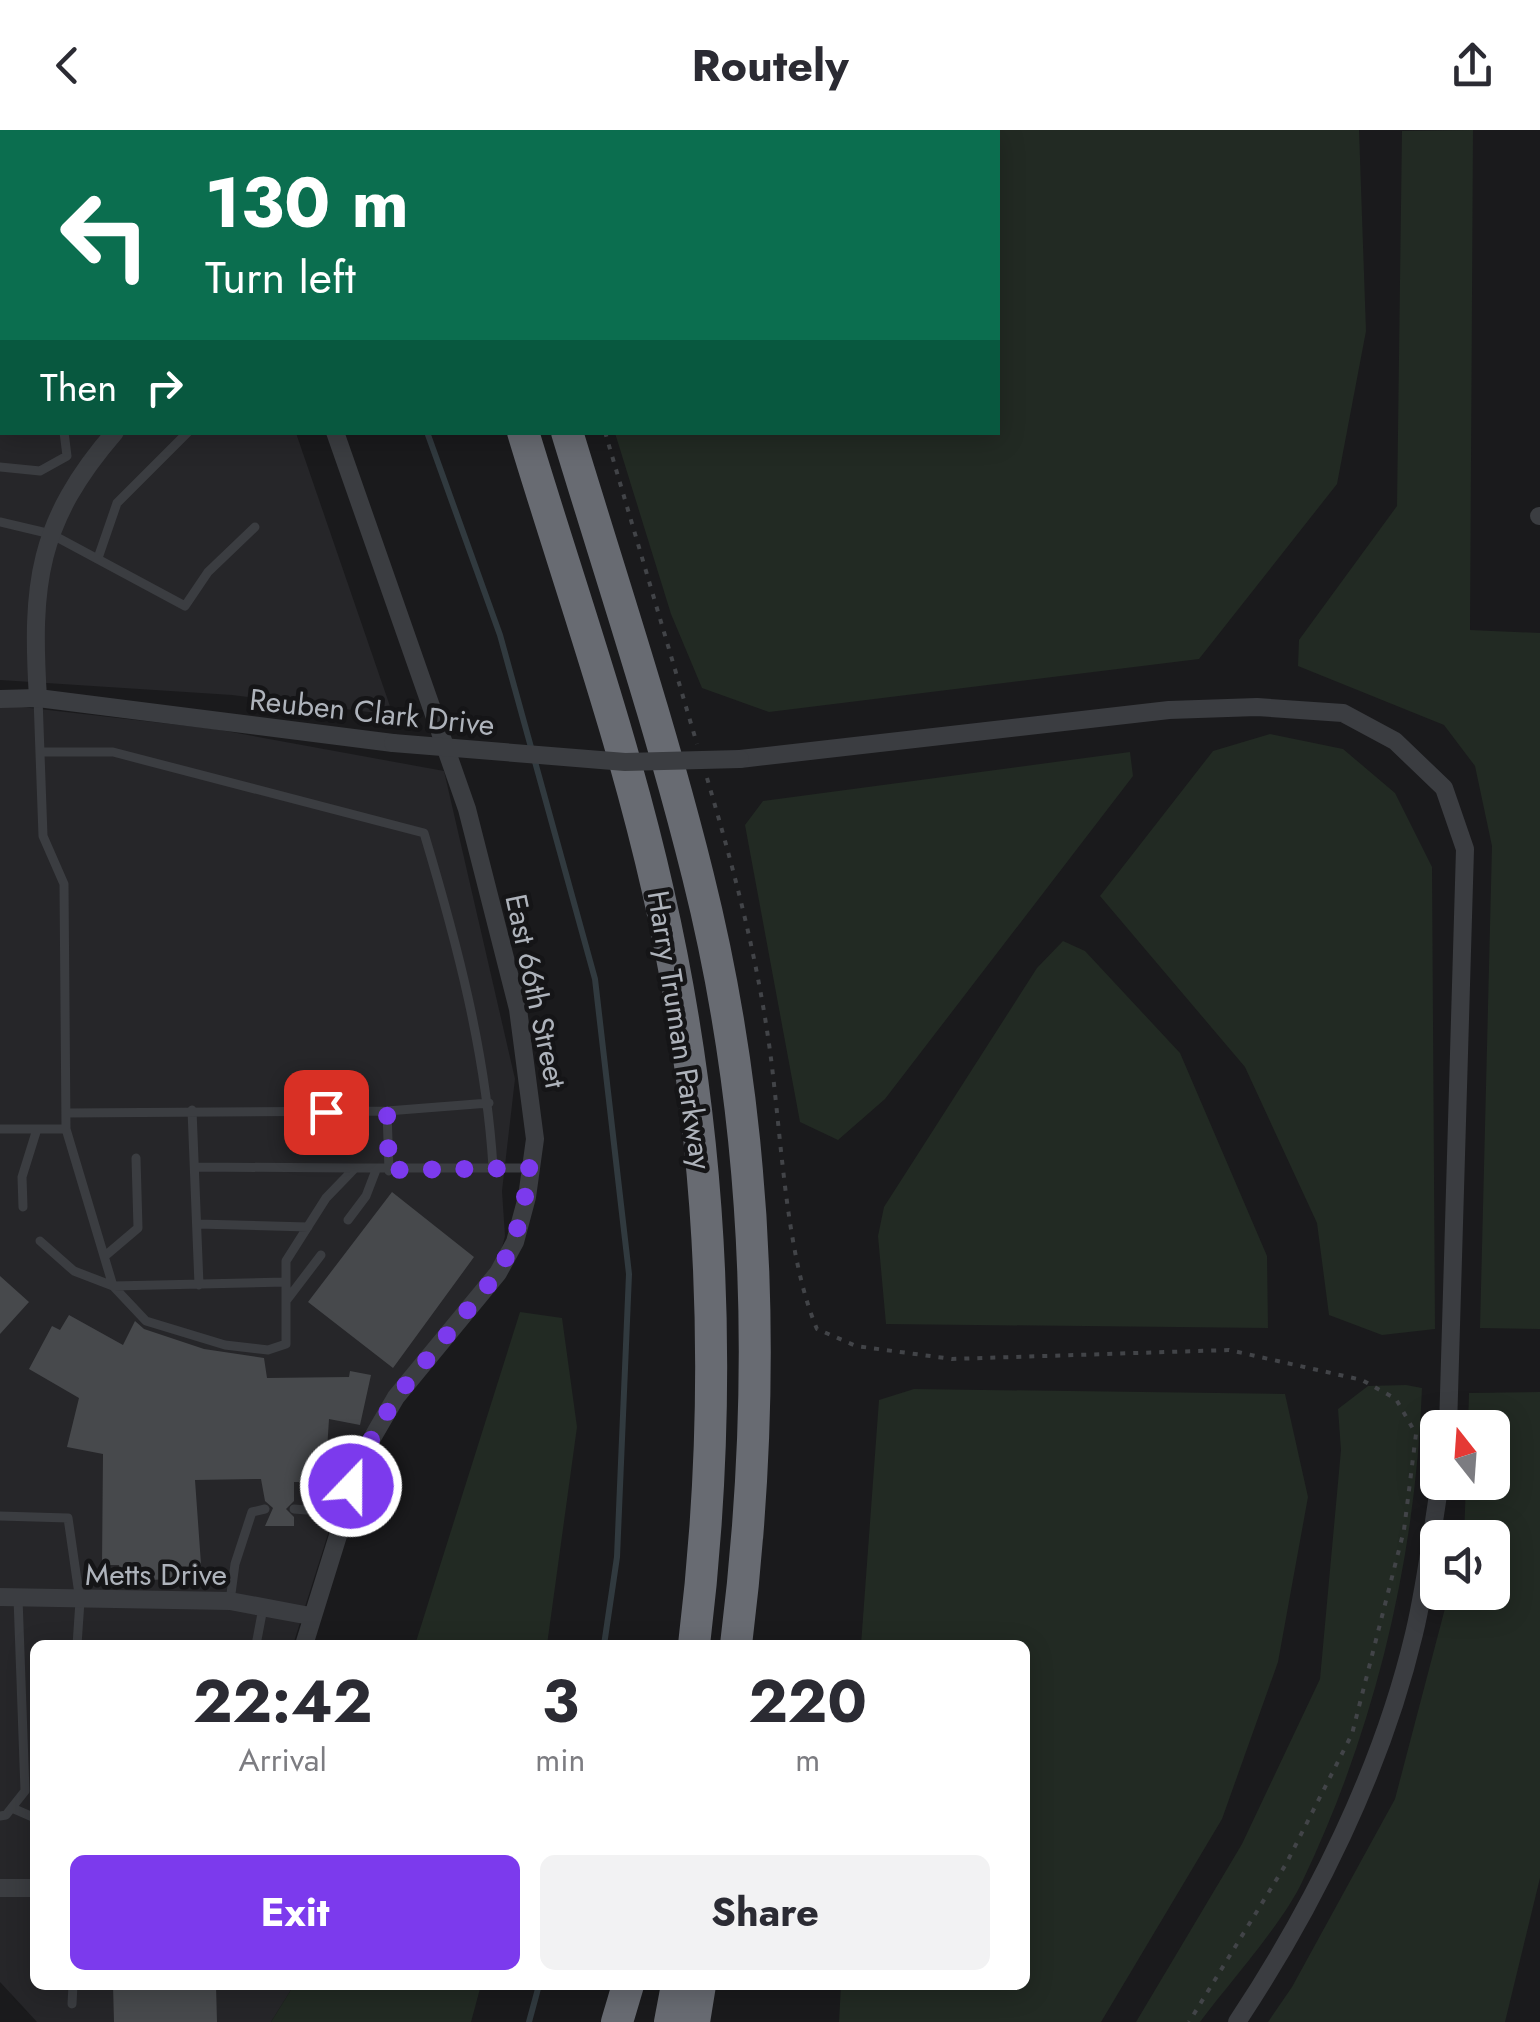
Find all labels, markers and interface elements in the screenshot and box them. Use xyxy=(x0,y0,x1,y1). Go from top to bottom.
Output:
text: Routely xyxy=(691,33,849,98)
icon: back xyxy=(40,38,95,93)
icon: share xyxy=(1445,38,1500,93)
text: 130 m xyxy=(205,152,409,253)
icon: left xyxy=(40,170,170,300)
text: Turn left xyxy=(205,245,356,310)
text: Then xyxy=(40,360,117,415)
icon: right xyxy=(137,360,192,415)
street label: Reuben Clark Drive xyxy=(247,678,497,746)
street label: Harry Truman Parkway xyxy=(637,888,723,1173)
street label: East 66th Street xyxy=(494,890,578,1093)
pin xyxy=(284,1070,369,1155)
icon: arrive xyxy=(299,1085,354,1140)
north arrow xyxy=(1420,1410,1510,1500)
map controls xyxy=(1420,1410,1510,1610)
position arrow xyxy=(299,1434,403,1538)
button: sound xyxy=(1420,1520,1510,1610)
street label: Metts Drive xyxy=(85,1553,227,1596)
text: 22:42 xyxy=(193,1658,372,1745)
text: 3 xyxy=(542,1658,579,1745)
text: 220 xyxy=(748,1658,867,1745)
text: Arrival xyxy=(239,1737,327,1783)
text: min xyxy=(535,1737,585,1783)
text: m xyxy=(795,1737,820,1783)
button: Exit xyxy=(70,1855,520,1970)
button: Share xyxy=(540,1855,990,1970)

